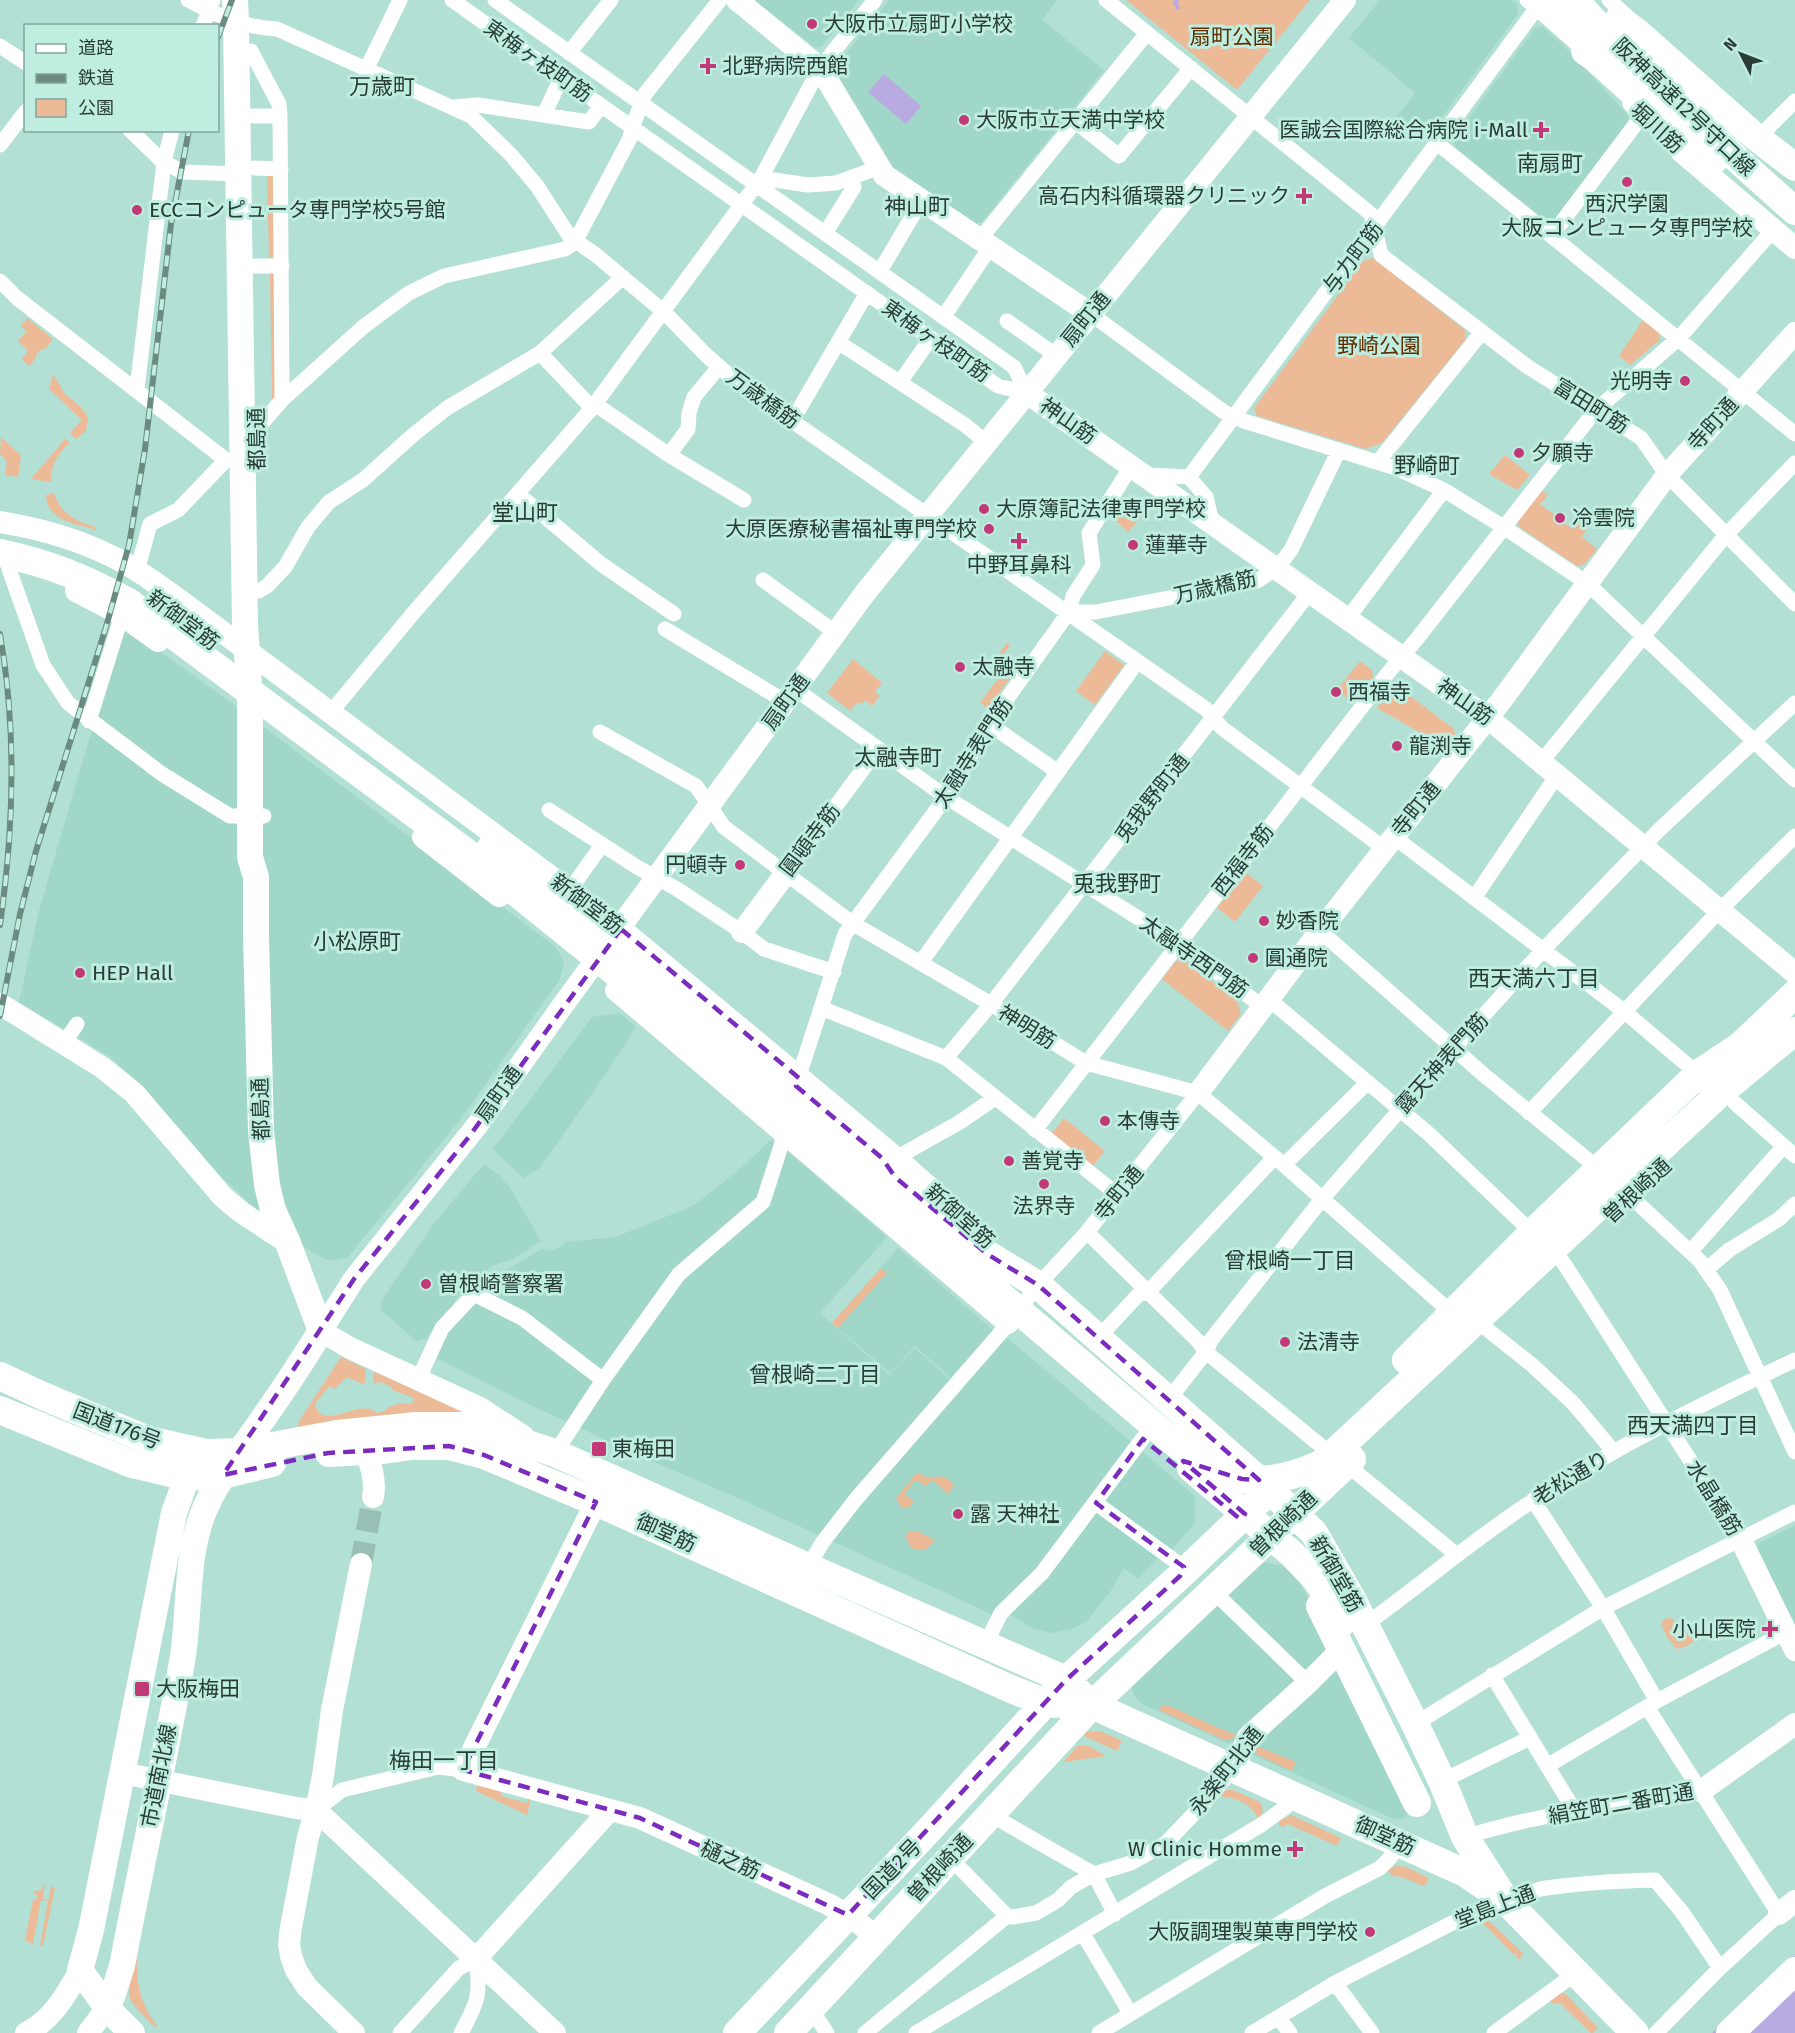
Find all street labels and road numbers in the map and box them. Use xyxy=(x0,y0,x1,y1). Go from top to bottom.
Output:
street label: 東梅ヶ枝町筋 xyxy=(479,14,597,108)
street label: 阪神高速12号守口線 xyxy=(1608,33,1760,181)
street label: 堀川筋 xyxy=(1625,97,1689,159)
street label: 与力町筋 xyxy=(1317,217,1389,299)
street label: 扇町通 xyxy=(1056,286,1116,352)
street label: 東梅ヶ枝町筋 xyxy=(877,294,995,388)
street label: 万歳橋筋 xyxy=(721,364,805,434)
street label: 富田町筋 xyxy=(1548,373,1634,439)
street label: 神山筋 xyxy=(1035,392,1101,450)
street label: 寺町通 xyxy=(1682,392,1744,456)
street label: 都島通 xyxy=(243,407,271,471)
street label: 万歳橋筋 xyxy=(1171,565,1259,609)
street label: 新御堂筋 xyxy=(142,584,224,656)
street label: 扇町通 xyxy=(757,669,815,735)
street label: 神山筋 xyxy=(1432,673,1498,731)
street label: 太融寺表門筋 xyxy=(928,693,1018,813)
street label: 兎我野町通 xyxy=(1109,749,1195,847)
street label: 寺町通 xyxy=(1386,776,1446,842)
street label: 圓頓寺筋 xyxy=(774,799,846,881)
street label: 西福寺筋 xyxy=(1207,819,1279,901)
street label: 新御堂筋 xyxy=(546,868,628,940)
street label: 太融寺西門筋 xyxy=(1135,910,1253,1004)
street label: 神明筋 xyxy=(993,999,1061,1055)
street label: 露天神表門筋 xyxy=(1390,1007,1494,1119)
street label: 扇町通 xyxy=(470,1061,528,1127)
street label: 都島通 xyxy=(247,1077,275,1141)
street label: 曽根崎通 xyxy=(1597,1153,1677,1229)
street label: 寺町通 xyxy=(1089,1160,1149,1226)
street label: 新御堂筋 xyxy=(920,1178,1000,1254)
street label: 国道176号 xyxy=(69,1397,165,1455)
street label: 老松通り xyxy=(1528,1445,1614,1511)
street label: 水晶橋筋 xyxy=(1681,1455,1747,1541)
street label: 曽根崎通 xyxy=(1244,1485,1322,1563)
street label: 御堂筋 xyxy=(632,1508,700,1558)
street label: 新御堂筋 xyxy=(1304,1531,1368,1617)
street label: 市道南北線 xyxy=(136,1722,182,1830)
street label: 永楽町北通 xyxy=(1183,1722,1269,1820)
street label: 絹笠町二番町通 xyxy=(1546,1778,1696,1830)
street label: 御堂筋 xyxy=(1351,1811,1419,1861)
street label: 曽根崎通 xyxy=(902,1828,978,1908)
street label: 国道2号 xyxy=(857,1834,927,1904)
street label: 樋之筋 xyxy=(696,1835,764,1885)
street label: 堂島上通 xyxy=(1451,1880,1539,1934)

